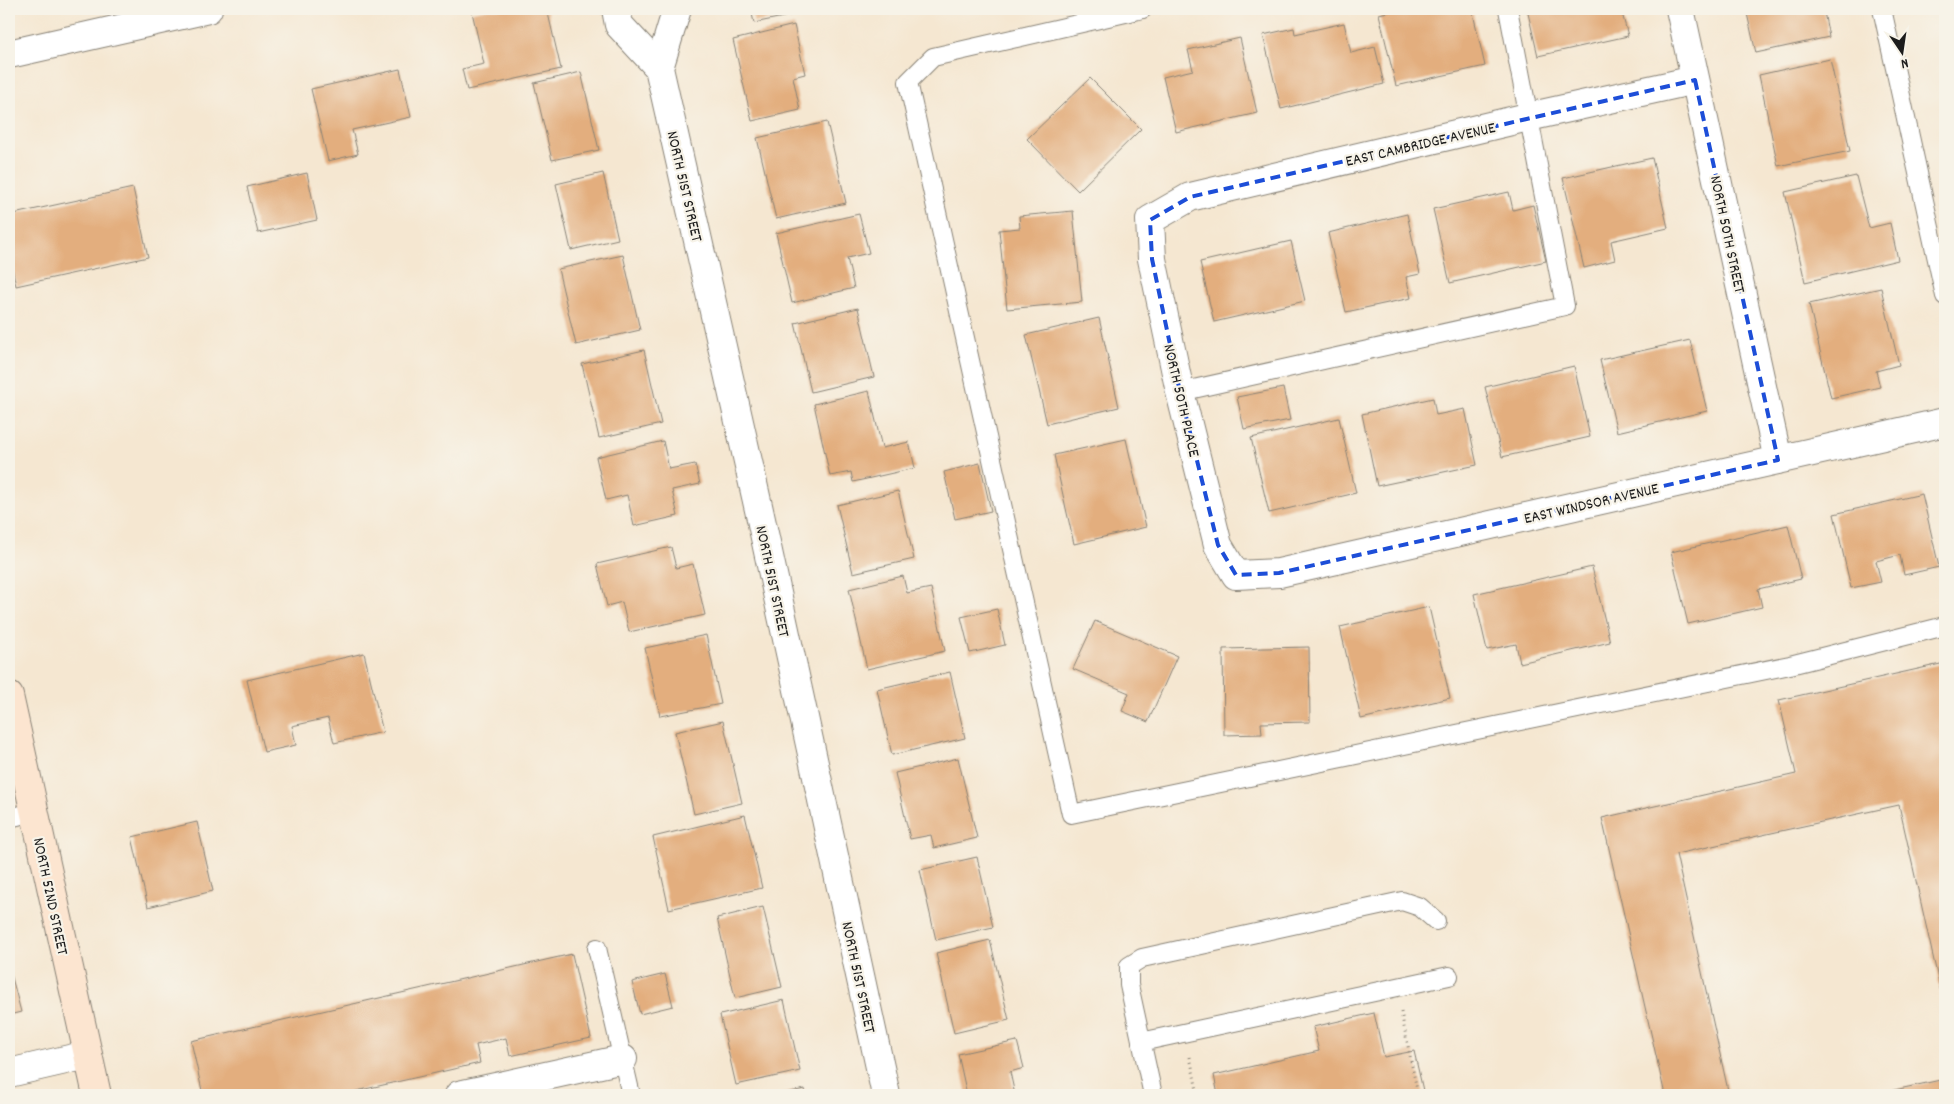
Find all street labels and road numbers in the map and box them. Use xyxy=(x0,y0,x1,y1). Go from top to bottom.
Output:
street label: EAST CAMBRIDGE AVENUE xyxy=(1343,117,1499,174)
street label: NORTH 51ST STREET xyxy=(660,129,708,245)
street label: NORTH 50TH STREET xyxy=(1703,174,1750,296)
street label: NORTH 50TH PLACE xyxy=(1156,342,1205,460)
street label: EAST WINDSOR AVENUE xyxy=(1522,478,1662,531)
street label: NORTH 51ST STREET xyxy=(749,524,795,640)
street label: NORTH 52ND STREET xyxy=(26,836,73,958)
street label: NORTH 51ST STREET xyxy=(835,920,881,1036)

